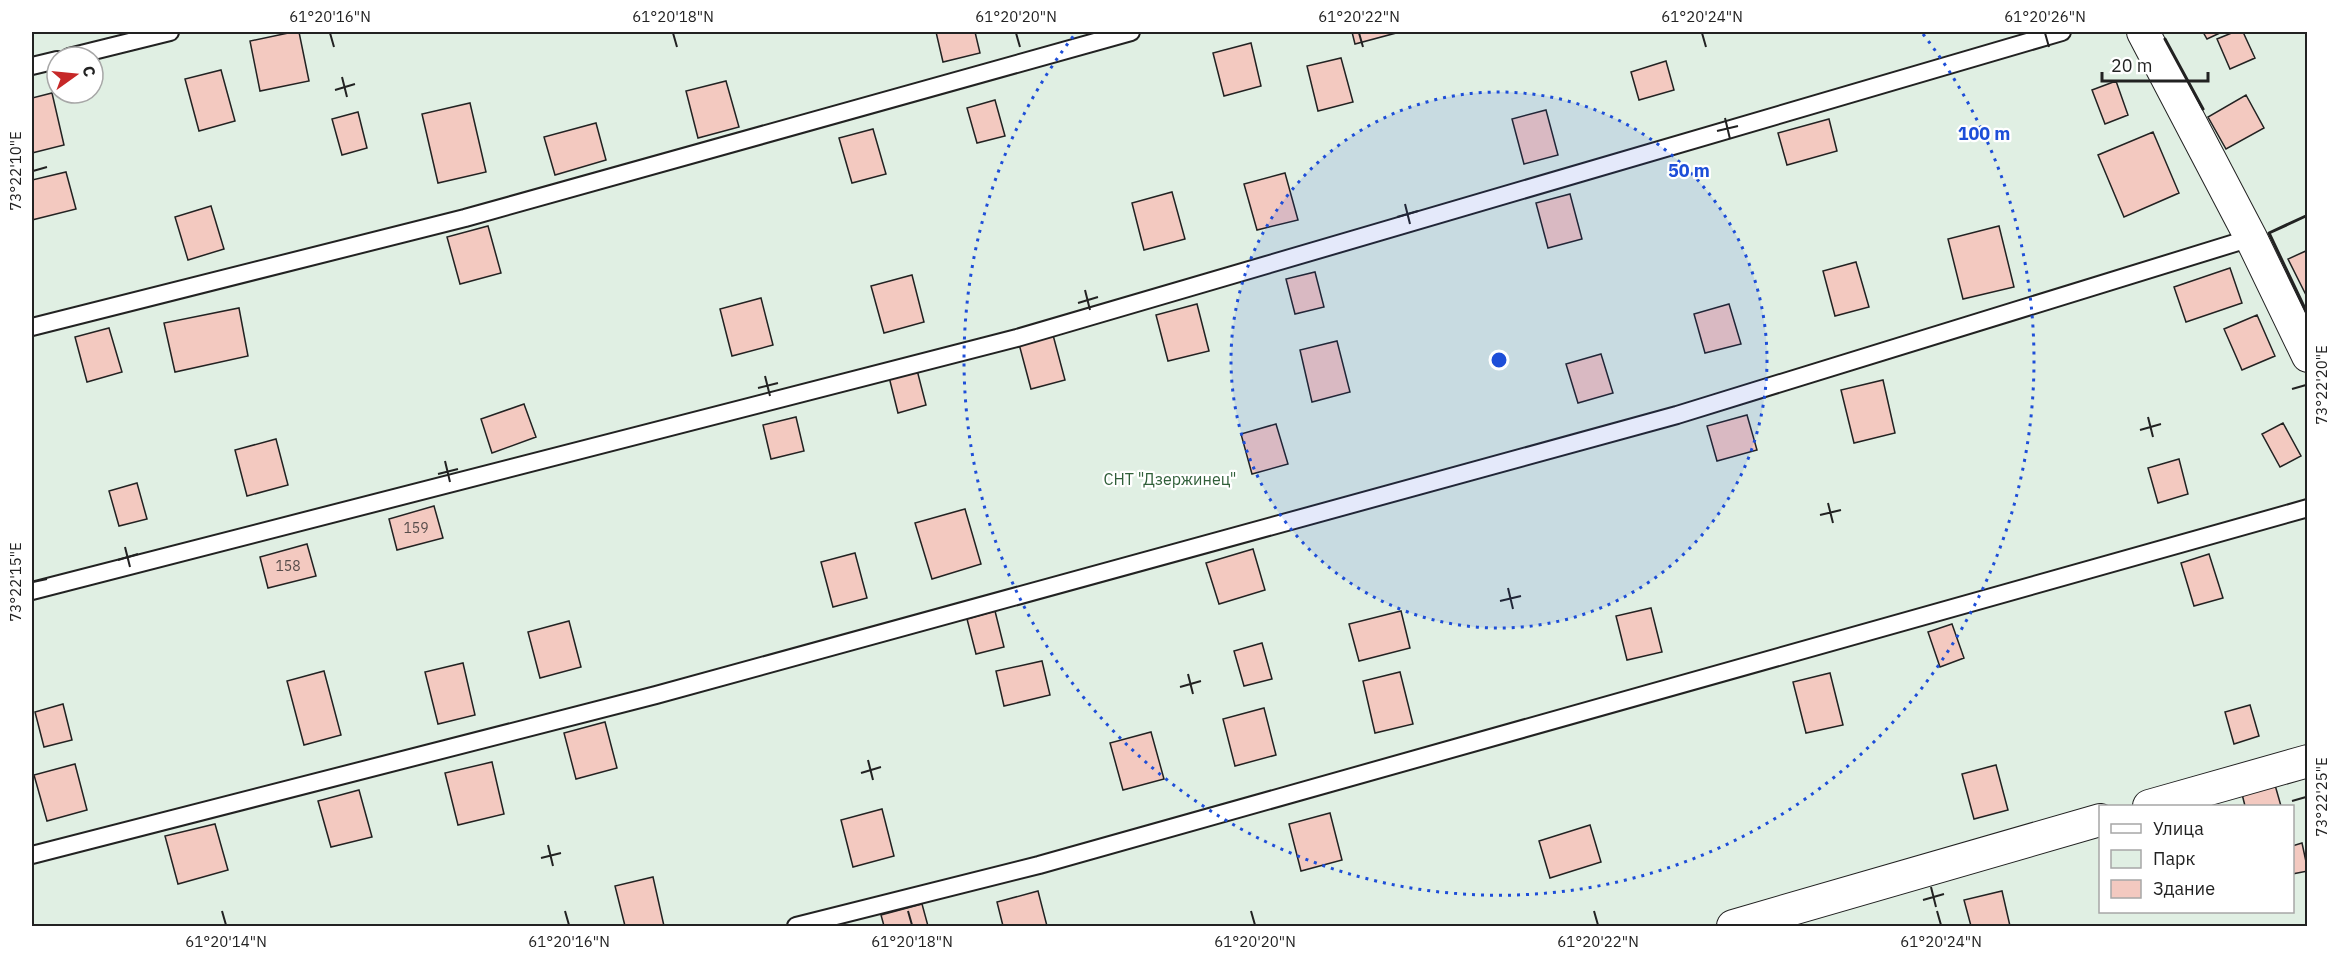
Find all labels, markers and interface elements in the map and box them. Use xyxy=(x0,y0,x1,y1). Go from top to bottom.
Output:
text: 61°20'16"N xyxy=(289,7,371,26)
text: 61°20'18"N xyxy=(632,7,714,26)
text: 61°20'20"N xyxy=(975,7,1057,26)
text: 61°20'22"N xyxy=(1318,7,1400,26)
text: 61°20'24"N xyxy=(1661,7,1743,26)
text: 61°20'26"N xyxy=(2004,7,2086,26)
north arrow xyxy=(45,45,105,105)
scale bar xyxy=(2102,45,2208,83)
text: 20 m xyxy=(2111,54,2153,77)
text: С xyxy=(78,63,100,79)
text: 100 m xyxy=(1958,122,2010,145)
text: 73°22'10"E xyxy=(6,131,25,211)
text: 50 m xyxy=(1668,159,1710,182)
text: 73°22'20"E xyxy=(2312,345,2331,425)
centre of rings xyxy=(1489,350,1509,370)
park label: СНТ "Дзержинец" xyxy=(1104,469,1237,489)
house number: 159 xyxy=(403,519,429,537)
text: 73°22'15"E xyxy=(6,542,25,622)
house number: 158 xyxy=(275,557,301,575)
text: 73°22'25"E xyxy=(2312,757,2331,837)
legend xyxy=(2099,805,2294,913)
text: Улица xyxy=(2153,817,2204,840)
text: Парк xyxy=(2153,847,2196,870)
text: Здание xyxy=(2153,877,2215,900)
text: 61°20'14"N xyxy=(185,932,267,951)
text: 61°20'16"N xyxy=(528,932,610,951)
text: 61°20'18"N xyxy=(871,932,953,951)
text: 61°20'20"N xyxy=(1214,932,1296,951)
text: 61°20'22"N xyxy=(1557,932,1639,951)
text: 61°20'24"N xyxy=(1900,932,1982,951)

